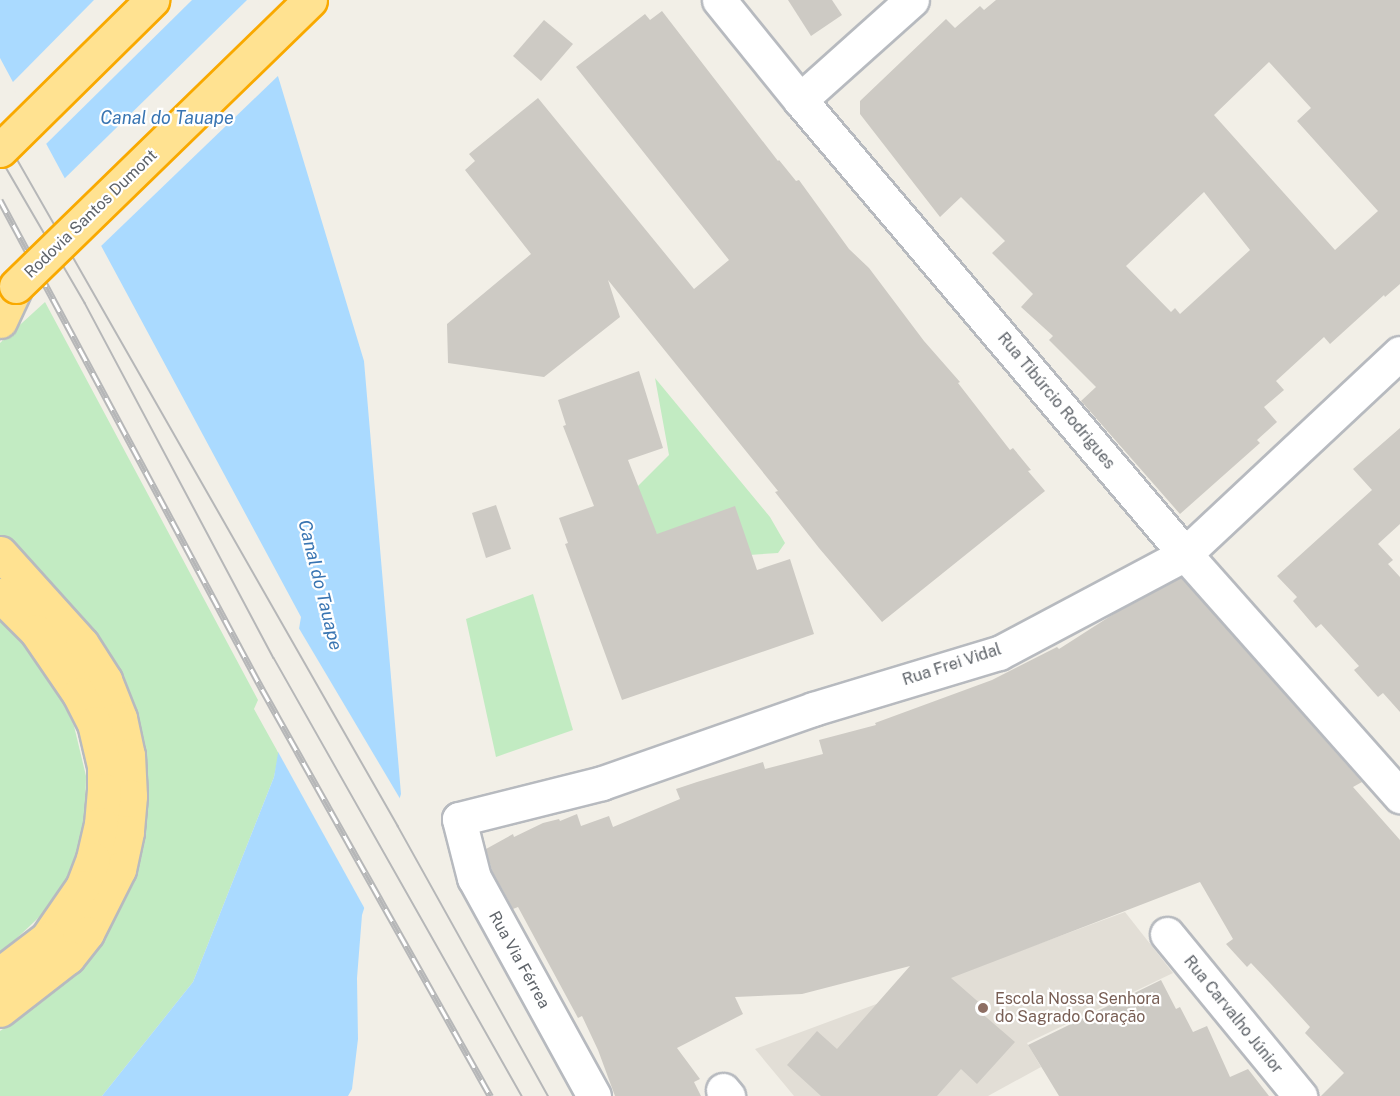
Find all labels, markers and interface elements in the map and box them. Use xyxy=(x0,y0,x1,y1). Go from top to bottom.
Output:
water label: Canal do Tauape xyxy=(100,107,234,129)
street label: Rodovia Santos Dumont xyxy=(21,146,161,282)
street label: Rua Tibúrcio Rodrigues xyxy=(993,329,1119,473)
water label: Canal do Tauape xyxy=(293,517,347,653)
street label: Rua Frei Vidal xyxy=(900,640,1004,690)
street label: Rua Via Férrea xyxy=(484,908,554,1012)
street label: Rua Carvalho Júnior xyxy=(1179,952,1287,1078)
place label: Escola Nossa Senhora do Sagrado Coração xyxy=(995,989,1160,1027)
marker: Escola Nossa Senhora do Sagrado Coração xyxy=(976,1001,990,1015)

